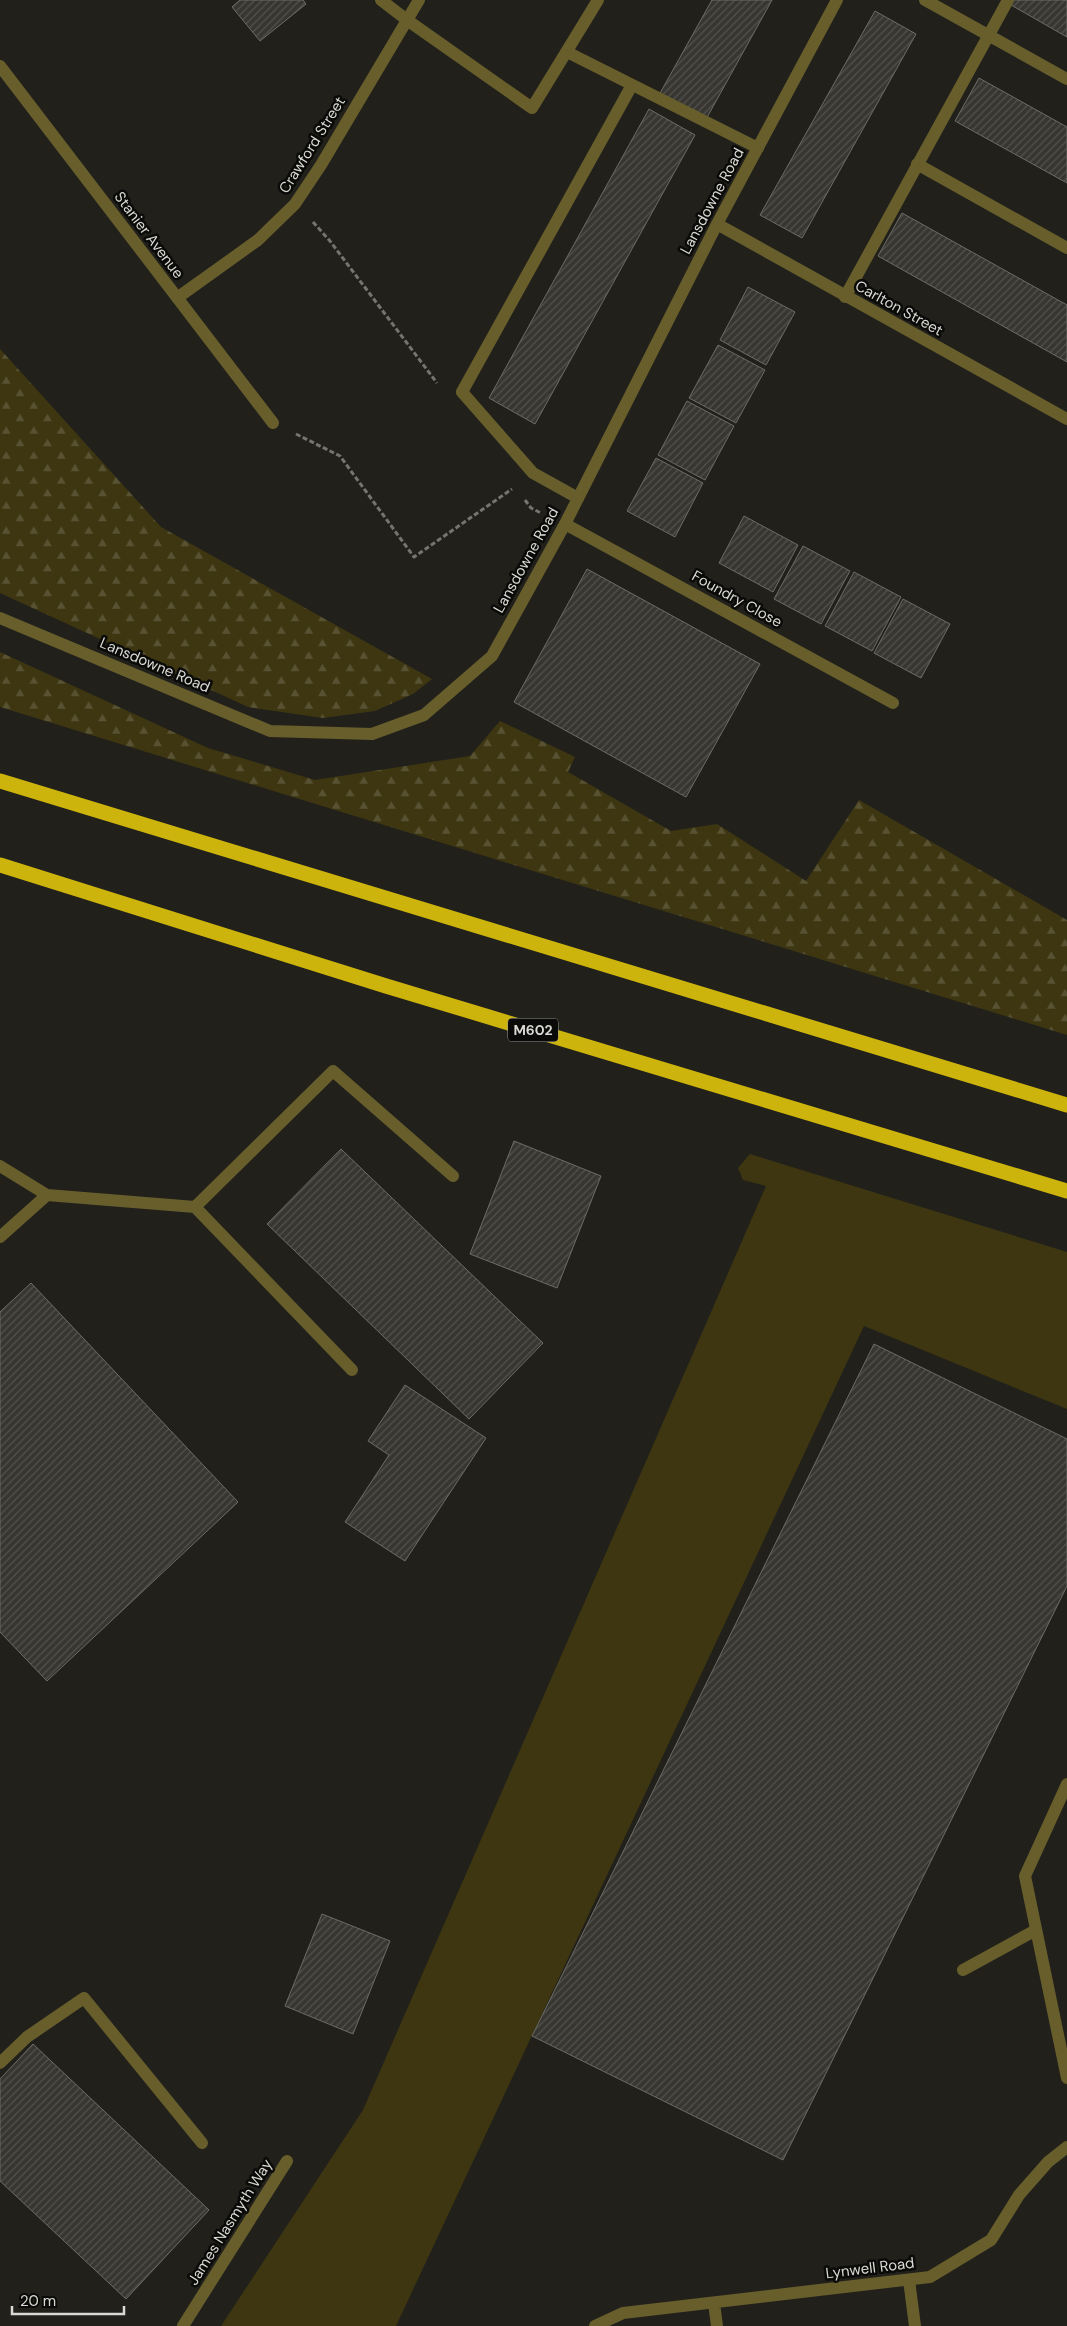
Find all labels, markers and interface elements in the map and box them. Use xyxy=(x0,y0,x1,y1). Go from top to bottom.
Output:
street label: Crawford Street xyxy=(274,93,350,197)
street label: Lansdowne Road xyxy=(676,144,748,258)
street label: Stanier Avenue xyxy=(110,187,188,283)
street label: Carlton Street xyxy=(852,276,947,340)
street label: Lansdowne Road xyxy=(489,504,563,616)
street label: Foundry Close xyxy=(688,566,786,632)
street label: Lansdowne Road xyxy=(97,633,213,697)
road number: M602 xyxy=(508,1018,558,1042)
street label: James Nasmyth Way xyxy=(183,2155,277,2289)
street label: Lynwell Road xyxy=(824,2253,916,2283)
scale bar xyxy=(12,2284,125,2316)
text: 20 m xyxy=(20,2291,56,2311)

